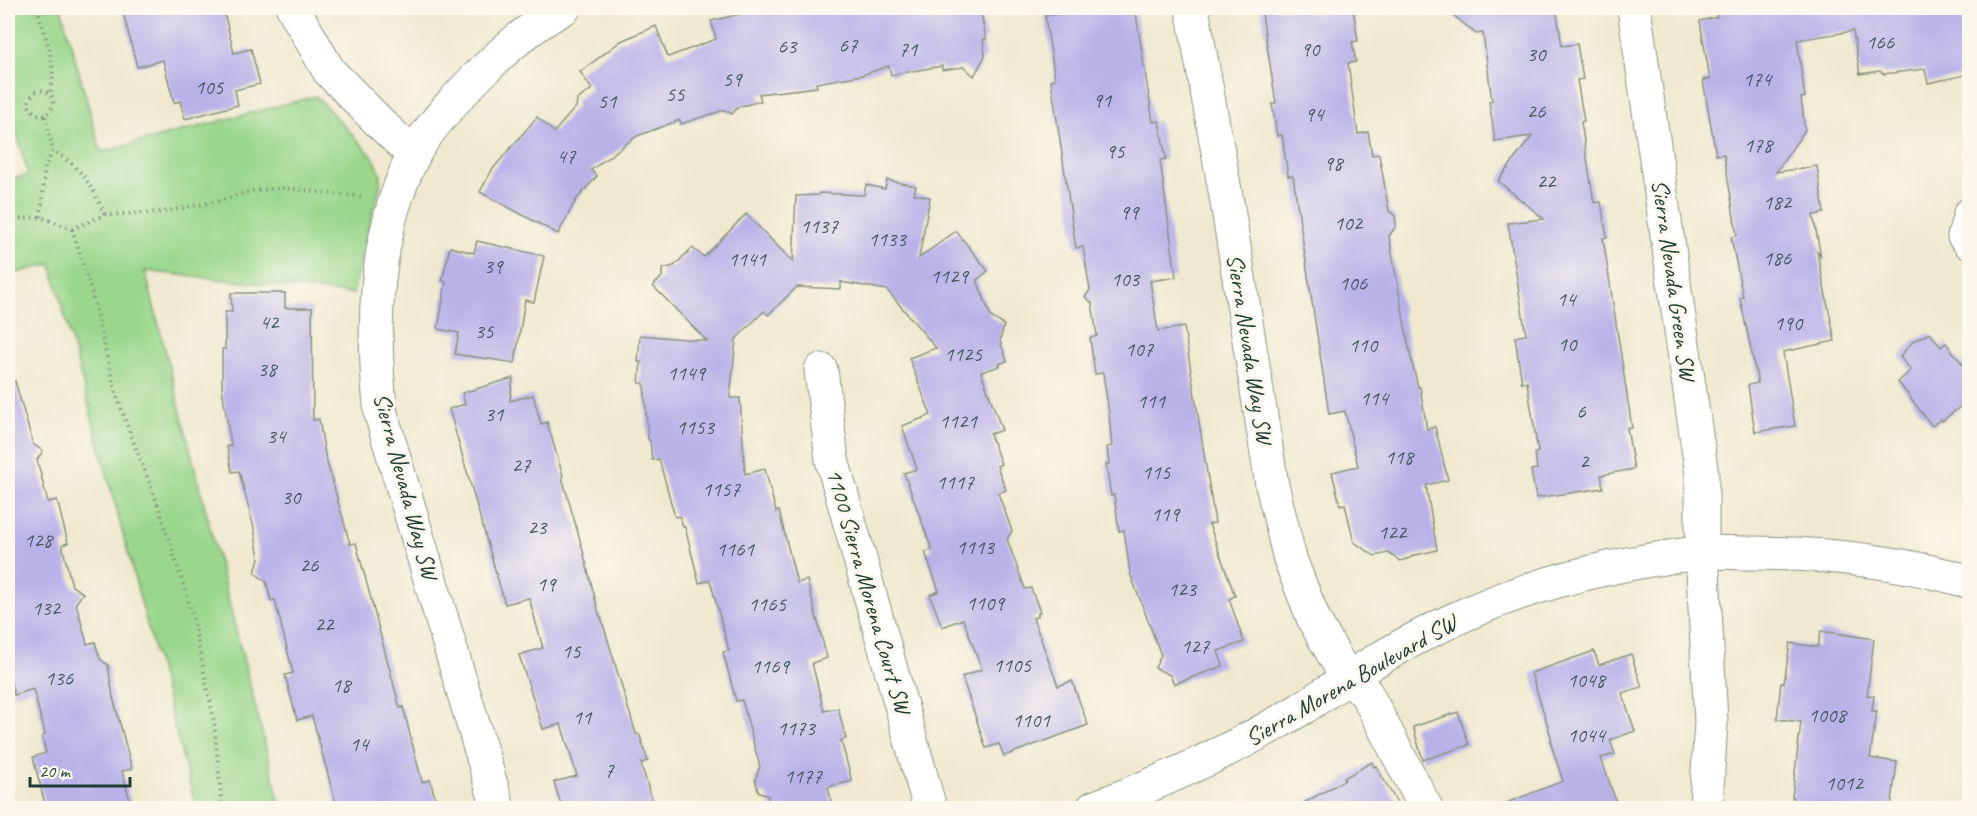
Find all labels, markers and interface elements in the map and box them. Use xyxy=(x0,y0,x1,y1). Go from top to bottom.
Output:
house number: 166 xyxy=(1866,29,1895,55)
house number: 67 xyxy=(839,32,859,58)
house number: 63 xyxy=(778,33,798,59)
house number: 71 xyxy=(899,36,919,62)
house number: 90 xyxy=(1301,36,1321,62)
house number: 30 xyxy=(1527,41,1547,67)
house number: 59 xyxy=(723,66,743,92)
house number: 174 xyxy=(1743,66,1774,92)
house number: 105 xyxy=(195,74,225,100)
house number: 55 xyxy=(666,81,686,107)
house number: 91 xyxy=(1093,87,1113,113)
house number: 51 xyxy=(598,88,618,114)
house number: 26 xyxy=(1527,98,1546,124)
house number: 94 xyxy=(1305,101,1326,127)
house number: 178 xyxy=(1744,132,1775,158)
house number: 95 xyxy=(1106,138,1126,164)
house number: 47 xyxy=(557,143,577,169)
house number: 98 xyxy=(1324,150,1345,176)
house number: 22 xyxy=(1537,168,1557,194)
street label: Sierra Nevada Green SW xyxy=(1645,178,1703,385)
house number: 182 xyxy=(1763,189,1793,215)
house number: 99 xyxy=(1120,199,1140,225)
house number: 102 xyxy=(1334,210,1364,236)
house number: 1137 xyxy=(800,213,839,239)
house number: 1133 xyxy=(868,226,907,252)
house number: 186 xyxy=(1763,245,1792,271)
house number: 1141 xyxy=(728,246,767,272)
street label: Sierra Nevada Way SW xyxy=(1220,252,1280,449)
house number: 39 xyxy=(484,253,504,279)
house number: 1129 xyxy=(930,263,969,289)
house number: 103 xyxy=(1111,266,1141,292)
house number: 106 xyxy=(1339,270,1368,296)
house number: 14 xyxy=(1557,286,1578,312)
house number: 42 xyxy=(260,309,280,335)
house number: 190 xyxy=(1774,310,1804,336)
house number: 35 xyxy=(475,318,495,344)
house number: 10 xyxy=(1558,331,1578,357)
house number: 110 xyxy=(1349,332,1379,358)
house number: 107 xyxy=(1125,336,1155,362)
house number: 1125 xyxy=(944,341,983,367)
house number: 38 xyxy=(258,356,279,382)
house number: 1149 xyxy=(667,360,706,386)
house number: 114 xyxy=(1360,385,1391,411)
house number: 111 xyxy=(1137,388,1167,414)
street label: Sierra Nevada Way SW xyxy=(367,390,446,585)
house number: 6 xyxy=(1576,398,1586,424)
house number: 31 xyxy=(485,401,505,427)
house number: 1121 xyxy=(939,408,978,434)
house number: 1153 xyxy=(676,414,715,440)
house number: 34 xyxy=(267,423,288,449)
house number: 118 xyxy=(1385,444,1416,470)
house number: 2 xyxy=(1579,448,1590,474)
house number: 27 xyxy=(512,452,532,478)
house number: 115 xyxy=(1142,459,1172,485)
street label: 1100 Sierra Morena Court SW xyxy=(820,465,919,720)
house number: 1117 xyxy=(936,469,975,495)
house number: 1157 xyxy=(702,476,741,502)
house number: 30 xyxy=(282,484,302,510)
house number: 119 xyxy=(1151,501,1181,527)
house number: 23 xyxy=(528,514,548,540)
house number: 122 xyxy=(1378,519,1408,545)
house number: 128 xyxy=(24,527,55,553)
house number: 1113 xyxy=(956,534,995,560)
house number: 1161 xyxy=(716,536,755,562)
house number: 26 xyxy=(300,552,319,578)
house number: 19 xyxy=(537,571,557,597)
house number: 123 xyxy=(1168,576,1198,602)
house number: 1109 xyxy=(966,590,1005,616)
house number: 1165 xyxy=(748,591,787,617)
house number: 132 xyxy=(32,595,62,621)
street label: Sierra Morena Boulevard SW xyxy=(1240,606,1465,753)
house number: 22 xyxy=(315,611,335,637)
house number: 127 xyxy=(1181,633,1211,659)
house number: 15 xyxy=(562,638,582,664)
house number: 1105 xyxy=(993,652,1032,678)
house number: 1169 xyxy=(751,653,790,679)
house number: 136 xyxy=(45,665,74,691)
house number: 1048 xyxy=(1567,667,1607,693)
house number: 18 xyxy=(332,672,353,698)
house number: 1008 xyxy=(1808,702,1848,728)
house number: 11 xyxy=(573,704,593,730)
house number: 1101 xyxy=(1012,707,1051,733)
house number: 1173 xyxy=(777,715,816,741)
house number: 1044 xyxy=(1567,722,1607,748)
house number: 14 xyxy=(350,731,371,757)
scale bar xyxy=(30,750,130,788)
house number: 7 xyxy=(604,757,615,783)
text: 20 m xyxy=(39,760,72,782)
house number: 1177 xyxy=(784,763,823,789)
house number: 1012 xyxy=(1825,770,1864,796)

